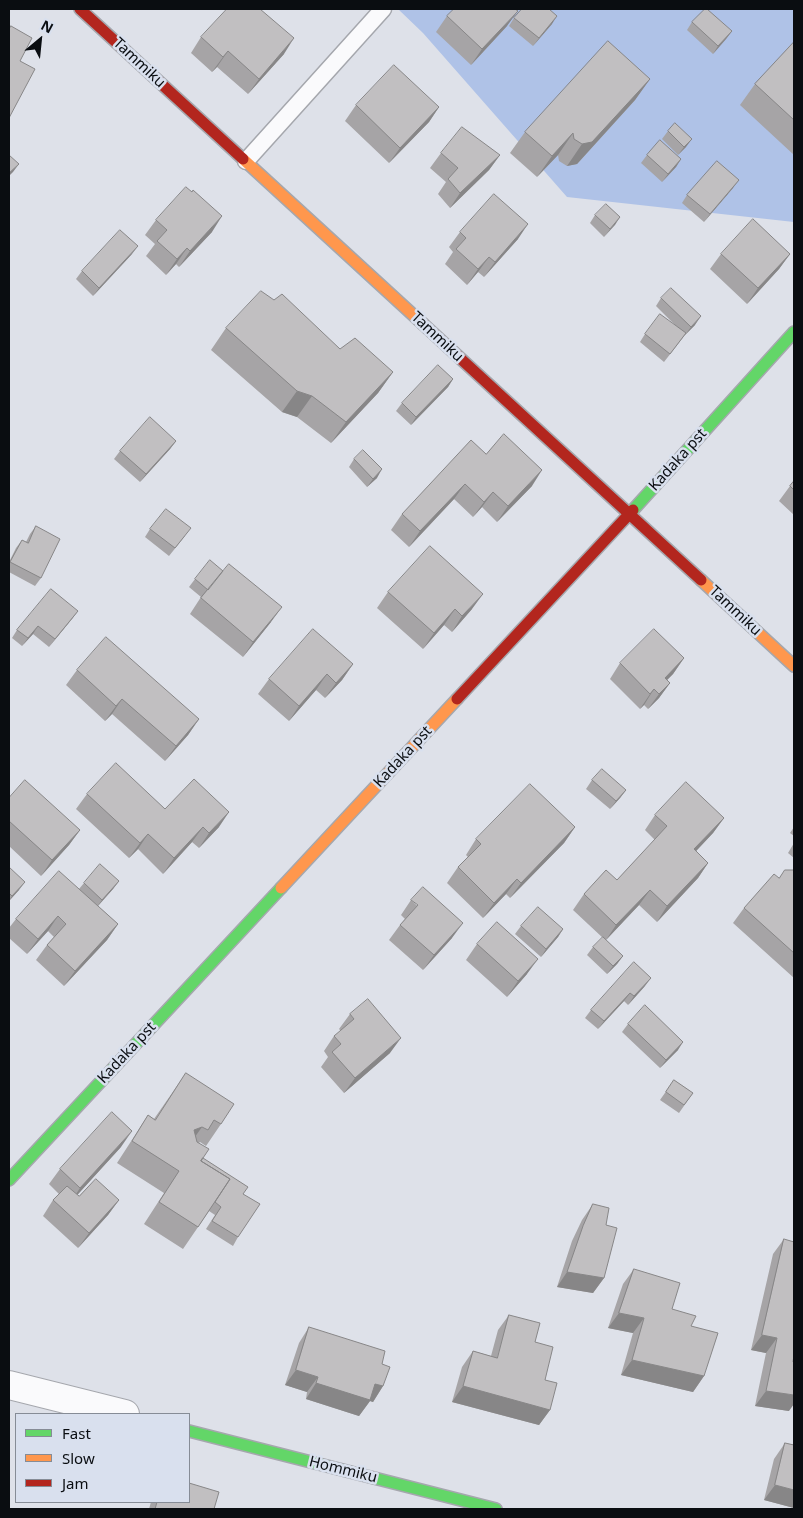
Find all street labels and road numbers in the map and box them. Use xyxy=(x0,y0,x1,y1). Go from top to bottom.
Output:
street label: Tammiku xyxy=(109,34,169,92)
street label: Tammiku xyxy=(407,308,467,366)
street label: Kadaka pst xyxy=(645,425,711,495)
street label: Tammiku xyxy=(705,582,765,640)
street label: Kadaka pst xyxy=(370,723,436,791)
street label: Kadaka pst xyxy=(94,1019,160,1087)
street label: Hommiku xyxy=(307,1453,379,1487)

